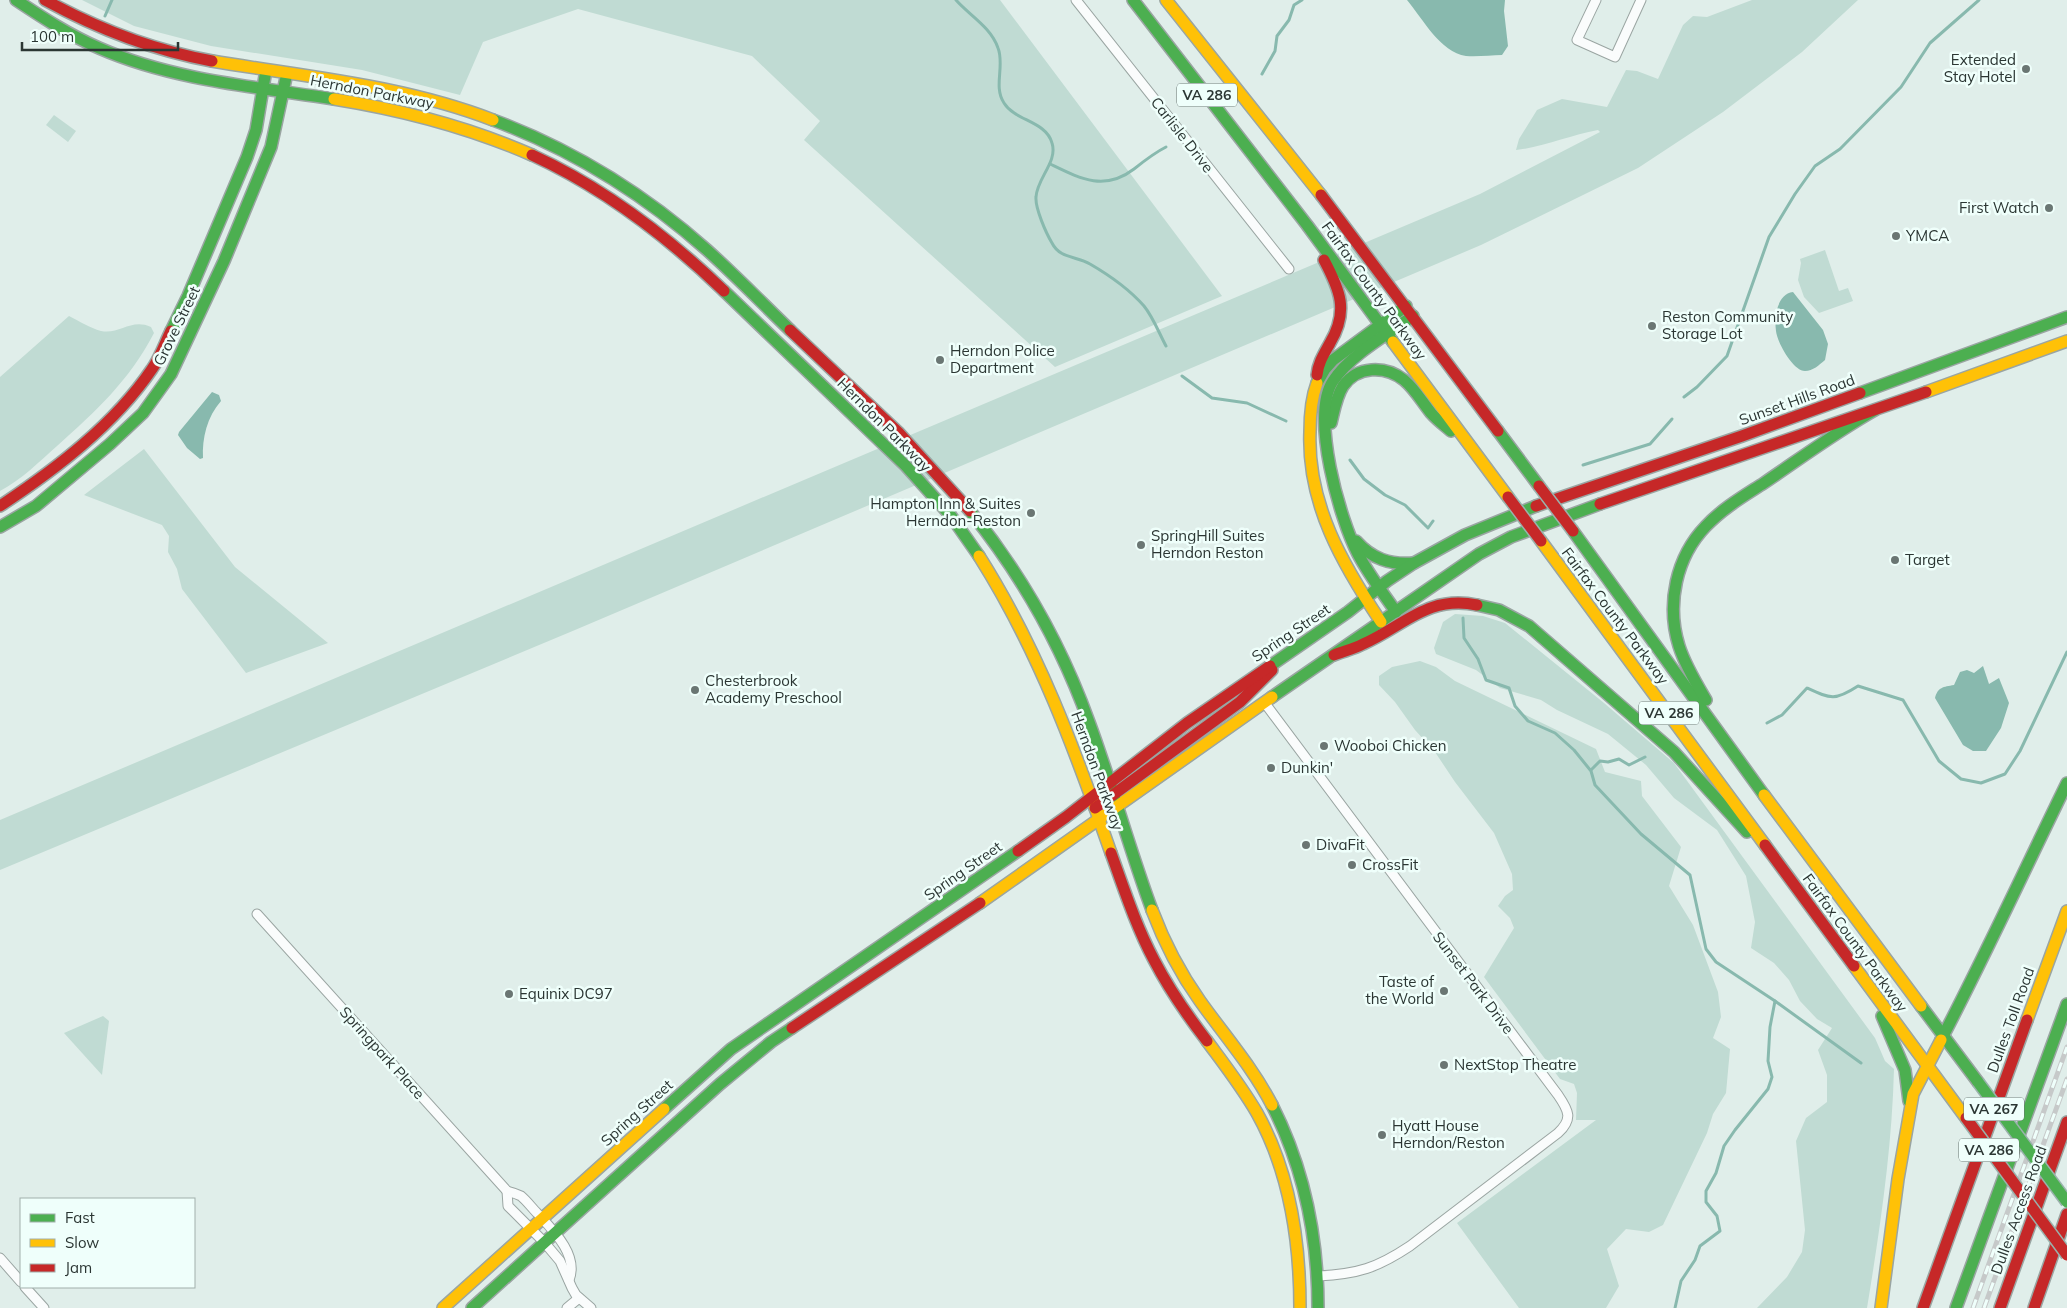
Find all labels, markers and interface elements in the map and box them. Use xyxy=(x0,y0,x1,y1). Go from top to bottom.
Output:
scale bar xyxy=(22,20,179,52)
text: 100 m xyxy=(30,27,74,46)
place label: Extended Stay Hotel xyxy=(1944,50,2016,86)
marker: Extended Stay Hotel xyxy=(2020,63,2032,75)
street label: Herndon Parkway xyxy=(309,70,435,113)
road number: VA 286 xyxy=(1177,84,1237,106)
street label: Carlisle Drive xyxy=(1147,93,1218,176)
place label: First Watch xyxy=(1959,198,2039,217)
marker: First Watch xyxy=(2043,202,2055,214)
street label: Fairfax County Parkway xyxy=(1318,218,1431,364)
place label: YMCA xyxy=(1905,226,1949,245)
marker: YMCA xyxy=(1890,230,1902,242)
street label: Grove Street xyxy=(149,283,204,369)
place label: Reston Community Storage Lot xyxy=(1662,307,1793,343)
marker: Reston Community Storage Lot xyxy=(1646,320,1658,332)
place label: Herndon Police Department xyxy=(950,341,1055,377)
marker: Herndon Police Department xyxy=(934,354,946,366)
street label: Sunset Hills Road xyxy=(1736,370,1857,429)
street label: Herndon Parkway xyxy=(833,374,935,476)
place label: Hampton Inn & Suites Herndon-Reston xyxy=(870,494,1021,530)
marker: Hampton Inn & Suites Herndon-Reston xyxy=(1025,507,1037,519)
place label: SpringHill Suites Herndon Reston xyxy=(1151,526,1265,562)
marker: SpringHill Suites Herndon Reston xyxy=(1135,539,1147,551)
street label: Fairfax County Parkway xyxy=(1558,543,1673,688)
place label: Target xyxy=(1905,550,1950,569)
marker: Target xyxy=(1889,554,1901,566)
street label: Spring Street xyxy=(1248,599,1334,666)
place label: Chesterbrook Academy Preschool xyxy=(705,671,842,707)
marker: Chesterbrook Academy Preschool xyxy=(689,684,701,696)
road number: VA 286 xyxy=(1639,701,1699,724)
street label: Herndon Parkway xyxy=(1067,709,1128,833)
place label: Wooboi Chicken xyxy=(1334,736,1447,755)
marker: Wooboi Chicken xyxy=(1318,740,1330,752)
place label: Dunkin' xyxy=(1281,758,1333,777)
marker: Dunkin' xyxy=(1265,762,1277,774)
place label: DivaFit xyxy=(1316,835,1365,854)
street label: Spring Street xyxy=(920,837,1005,904)
marker: DivaFit xyxy=(1300,839,1312,851)
place label: CrossFit xyxy=(1362,855,1418,874)
marker: CrossFit xyxy=(1346,859,1358,871)
street label: Fairfax County Parkway xyxy=(1799,870,1912,1016)
street label: Sunset Park Drive xyxy=(1429,928,1518,1038)
street label: Dulles Toll Road xyxy=(1983,965,2038,1075)
place label: Taste of the World xyxy=(1366,972,1435,1008)
place label: Equinix DC97 xyxy=(519,984,613,1003)
marker: Taste of the World xyxy=(1438,985,1450,997)
marker: Equinix DC97 xyxy=(503,988,515,1000)
street label: Springpark Place xyxy=(336,1002,429,1103)
place label: NextStop Theatre xyxy=(1454,1055,1576,1074)
marker: NextStop Theatre xyxy=(1438,1059,1450,1071)
street label: Spring Street xyxy=(597,1075,677,1150)
road number: VA 267 xyxy=(1964,1098,2024,1120)
place label: Hyatt House Herndon/Reston xyxy=(1392,1116,1505,1152)
marker: Hyatt House Herndon/Reston xyxy=(1376,1129,1388,1141)
road number: VA 286 xyxy=(1959,1138,2019,1162)
street label: Dulles Access Road xyxy=(1986,1143,2051,1277)
legend xyxy=(20,1198,195,1288)
text: Fast xyxy=(65,1208,95,1227)
text: Slow xyxy=(65,1233,99,1252)
text: Jam xyxy=(65,1258,92,1277)

